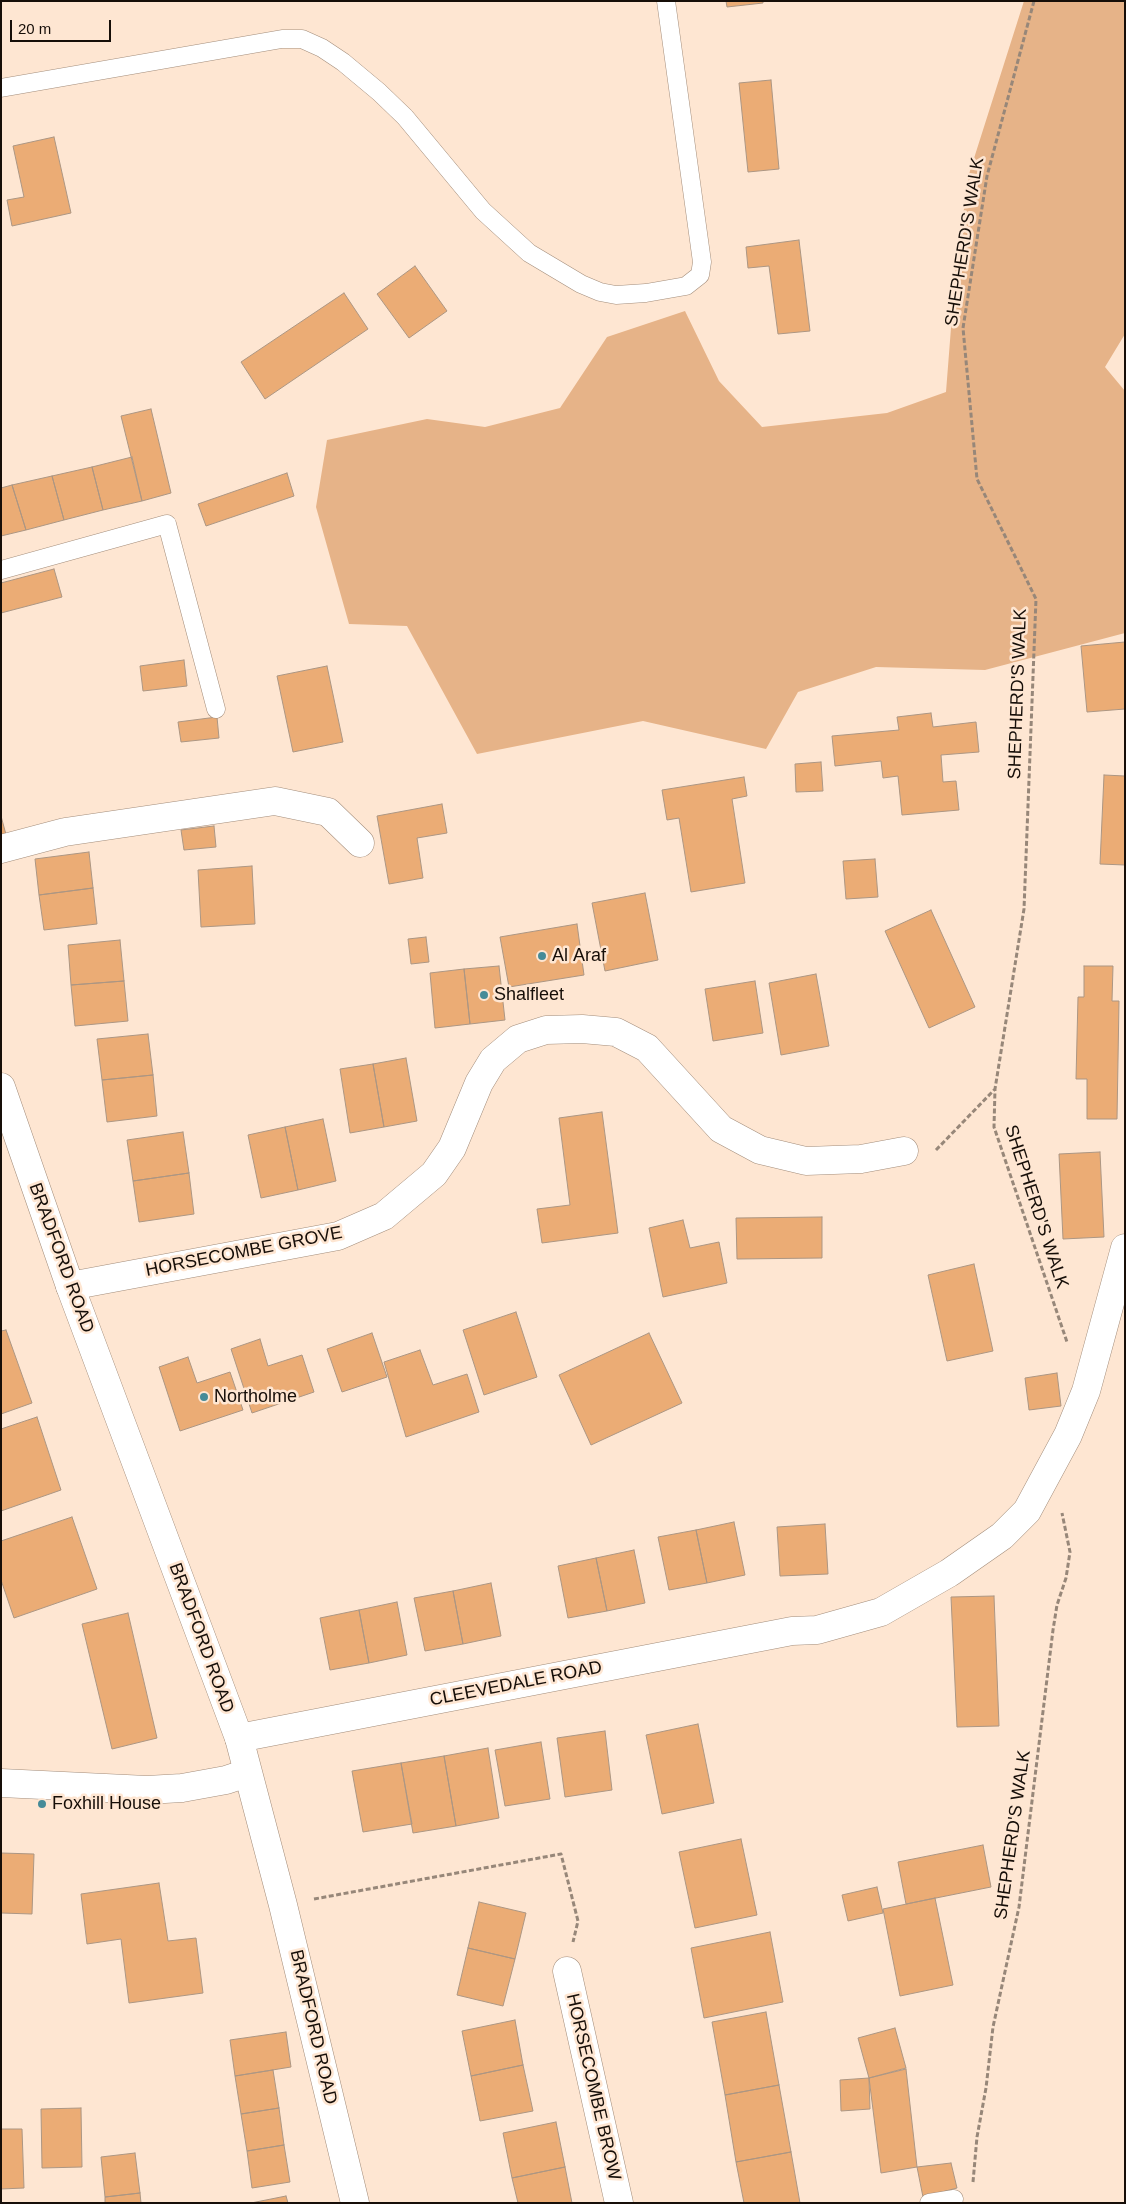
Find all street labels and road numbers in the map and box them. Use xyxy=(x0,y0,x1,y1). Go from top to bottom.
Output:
street label: SHEPHERD'S WALK xyxy=(941,156,989,328)
street label: SHEPHERD'S WALK xyxy=(1004,608,1032,780)
street label: SHEPHERD'S WALK xyxy=(999,1122,1073,1292)
street label: BRADFORD ROAD xyxy=(24,1180,98,1336)
street label: HORSECOMBE GROVE xyxy=(144,1222,344,1282)
street label: BRADFORD ROAD xyxy=(164,1560,238,1716)
street label: CLEEVEDALE ROAD xyxy=(428,1657,604,1711)
street label: SHEPHERD'S WALK xyxy=(990,1749,1036,1921)
street label: BRADFORD ROAD xyxy=(285,1948,341,2106)
street label: HORSECOMBE BROW xyxy=(561,1992,625,2182)

